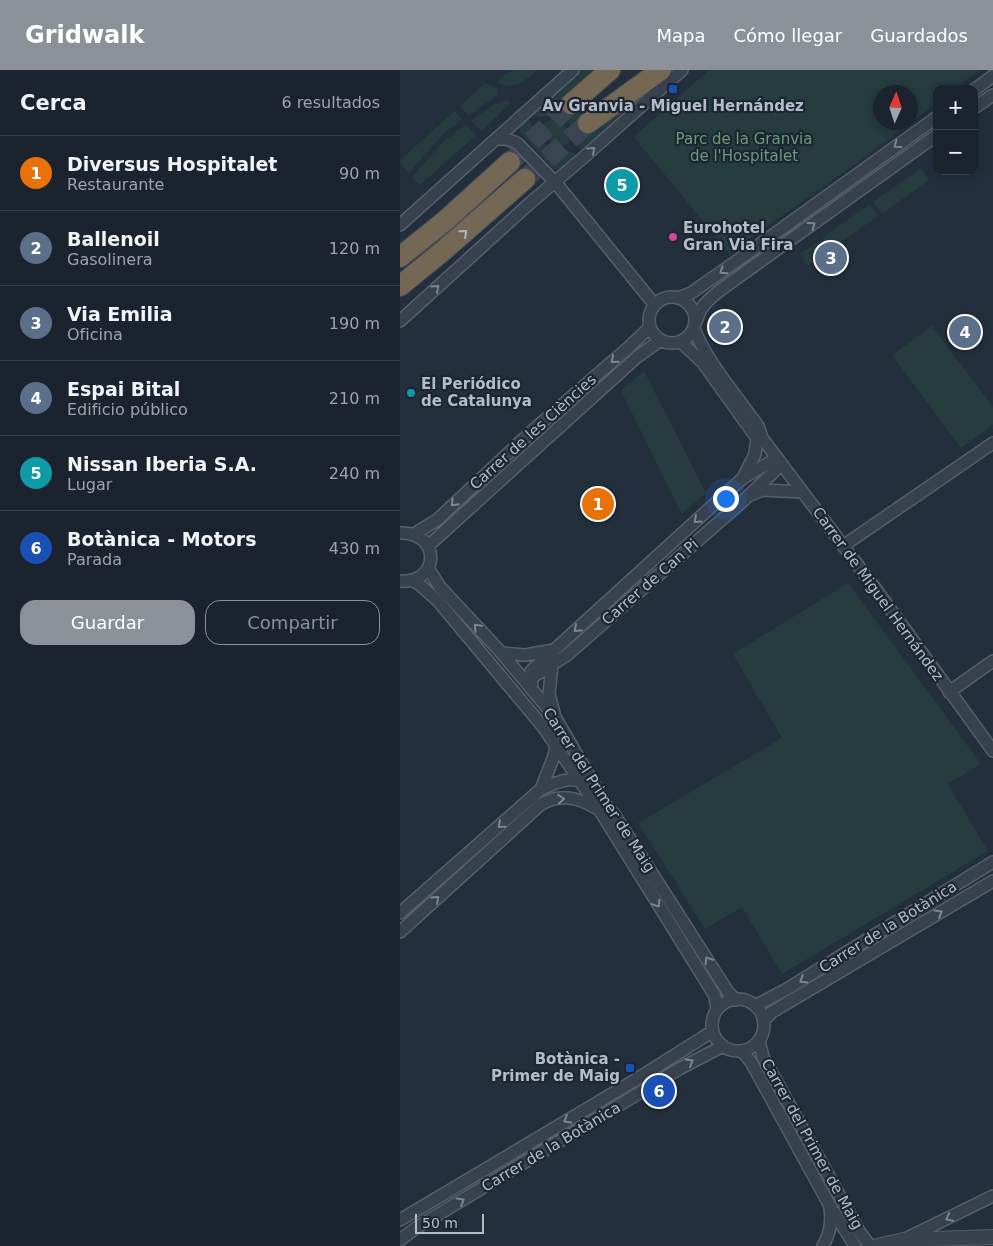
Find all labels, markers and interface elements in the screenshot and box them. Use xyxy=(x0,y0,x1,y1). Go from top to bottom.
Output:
text: Gridwalk xyxy=(25,21,145,49)
text: Mapa xyxy=(656,25,705,46)
text: Cómo llegar xyxy=(733,25,842,46)
text: Guardados xyxy=(870,25,968,46)
marker: Av Granvia - Miguel Hernández xyxy=(667,83,679,95)
north arrow xyxy=(873,85,918,130)
map controls xyxy=(933,85,978,175)
button: + xyxy=(933,85,978,130)
text: Cerca xyxy=(20,91,87,115)
text: 6 resultados xyxy=(281,93,380,112)
place label: Av Granvia - Miguel Hernández xyxy=(542,97,804,115)
park label: Parc de la Granvia de l'Hospitalet xyxy=(676,130,812,165)
button: − xyxy=(933,130,978,175)
one-way arrow xyxy=(893,139,903,148)
one-way arrow xyxy=(587,147,596,156)
text: Diversus Hospitalet xyxy=(67,153,277,175)
text: 1 xyxy=(30,164,42,183)
text: 90 m xyxy=(339,164,380,183)
pin: 5 xyxy=(606,166,638,204)
text: Restaurante xyxy=(67,175,164,194)
place label: Eurohotel Gran Via Fira xyxy=(683,219,793,254)
one-way arrow xyxy=(806,222,816,231)
text: Ballenoil xyxy=(67,228,160,250)
one-way arrow xyxy=(459,229,468,238)
marker: Eurohotel Gran Via Fira xyxy=(667,231,679,243)
text: 2 xyxy=(30,239,42,258)
text: 120 m xyxy=(329,239,380,258)
pin: 3 xyxy=(815,239,847,277)
text: Gasolinera xyxy=(67,250,153,269)
one-way arrow xyxy=(719,265,729,274)
one-way arrow xyxy=(431,285,440,294)
text: Via Emilia xyxy=(67,303,172,325)
pin: 2 xyxy=(709,308,741,346)
pin: 4 xyxy=(949,313,981,351)
text: 3 xyxy=(30,314,42,333)
text: 190 m xyxy=(329,314,380,333)
text: Oficina xyxy=(67,325,123,344)
one-way arrow xyxy=(611,354,620,363)
street label: Carrer de les Ciències xyxy=(466,370,600,494)
place label: El Periódico de Catalunya xyxy=(421,375,532,410)
text: Espai Bital xyxy=(67,378,180,400)
marker: El Periódico de Catalunya xyxy=(405,387,417,399)
text: 4 xyxy=(30,389,42,408)
text: 210 m xyxy=(329,389,380,408)
text: Edificio público xyxy=(67,400,188,419)
text: Nissan Iberia S.A. xyxy=(67,453,257,475)
text: 5 xyxy=(30,464,42,483)
text: 240 m xyxy=(329,464,380,483)
text: Lugar xyxy=(67,475,112,494)
pin: 1 xyxy=(582,485,614,523)
your location xyxy=(713,486,739,512)
one-way arrow xyxy=(451,498,460,507)
street label: Carrer de Miguel Hernández xyxy=(809,504,947,685)
one-way arrow xyxy=(693,514,702,523)
text: Botànica - Motors xyxy=(67,528,256,550)
street label: Carrer de Can Pi xyxy=(598,535,702,629)
text: 6 xyxy=(30,539,42,558)
text: 430 m xyxy=(329,539,380,558)
text: Parada xyxy=(67,550,122,569)
button: Guardar xyxy=(20,600,195,645)
button: Compartir xyxy=(205,600,380,645)
one-way arrow xyxy=(573,623,582,632)
one-way arrow xyxy=(474,624,483,633)
street label: Carrer del Primer de Maig xyxy=(539,704,659,876)
one-way arrow xyxy=(557,793,565,804)
one-way arrow xyxy=(497,819,506,828)
street label: Carrer de la Botànica xyxy=(816,877,960,977)
one-way arrow xyxy=(431,896,440,905)
one-way arrow xyxy=(650,899,660,908)
one-way arrow xyxy=(934,909,943,919)
one-way arrow xyxy=(705,956,715,965)
one-way arrow xyxy=(799,973,808,983)
place label: Botànica - Primer de Maig xyxy=(491,1050,620,1085)
street label: Carrer del Primer de Maig xyxy=(757,1055,867,1233)
one-way arrow xyxy=(685,1059,694,1069)
marker: Botànica - Primer de Maig xyxy=(624,1062,636,1074)
pin: 6 xyxy=(643,1072,675,1110)
street label: Carrer de la Botànica xyxy=(478,1098,624,1196)
one-way arrow xyxy=(564,1114,573,1124)
one-way arrow xyxy=(456,1198,465,1208)
scale bar xyxy=(415,1211,484,1234)
one-way arrow xyxy=(946,1211,955,1221)
text: 50 m xyxy=(422,1215,458,1231)

